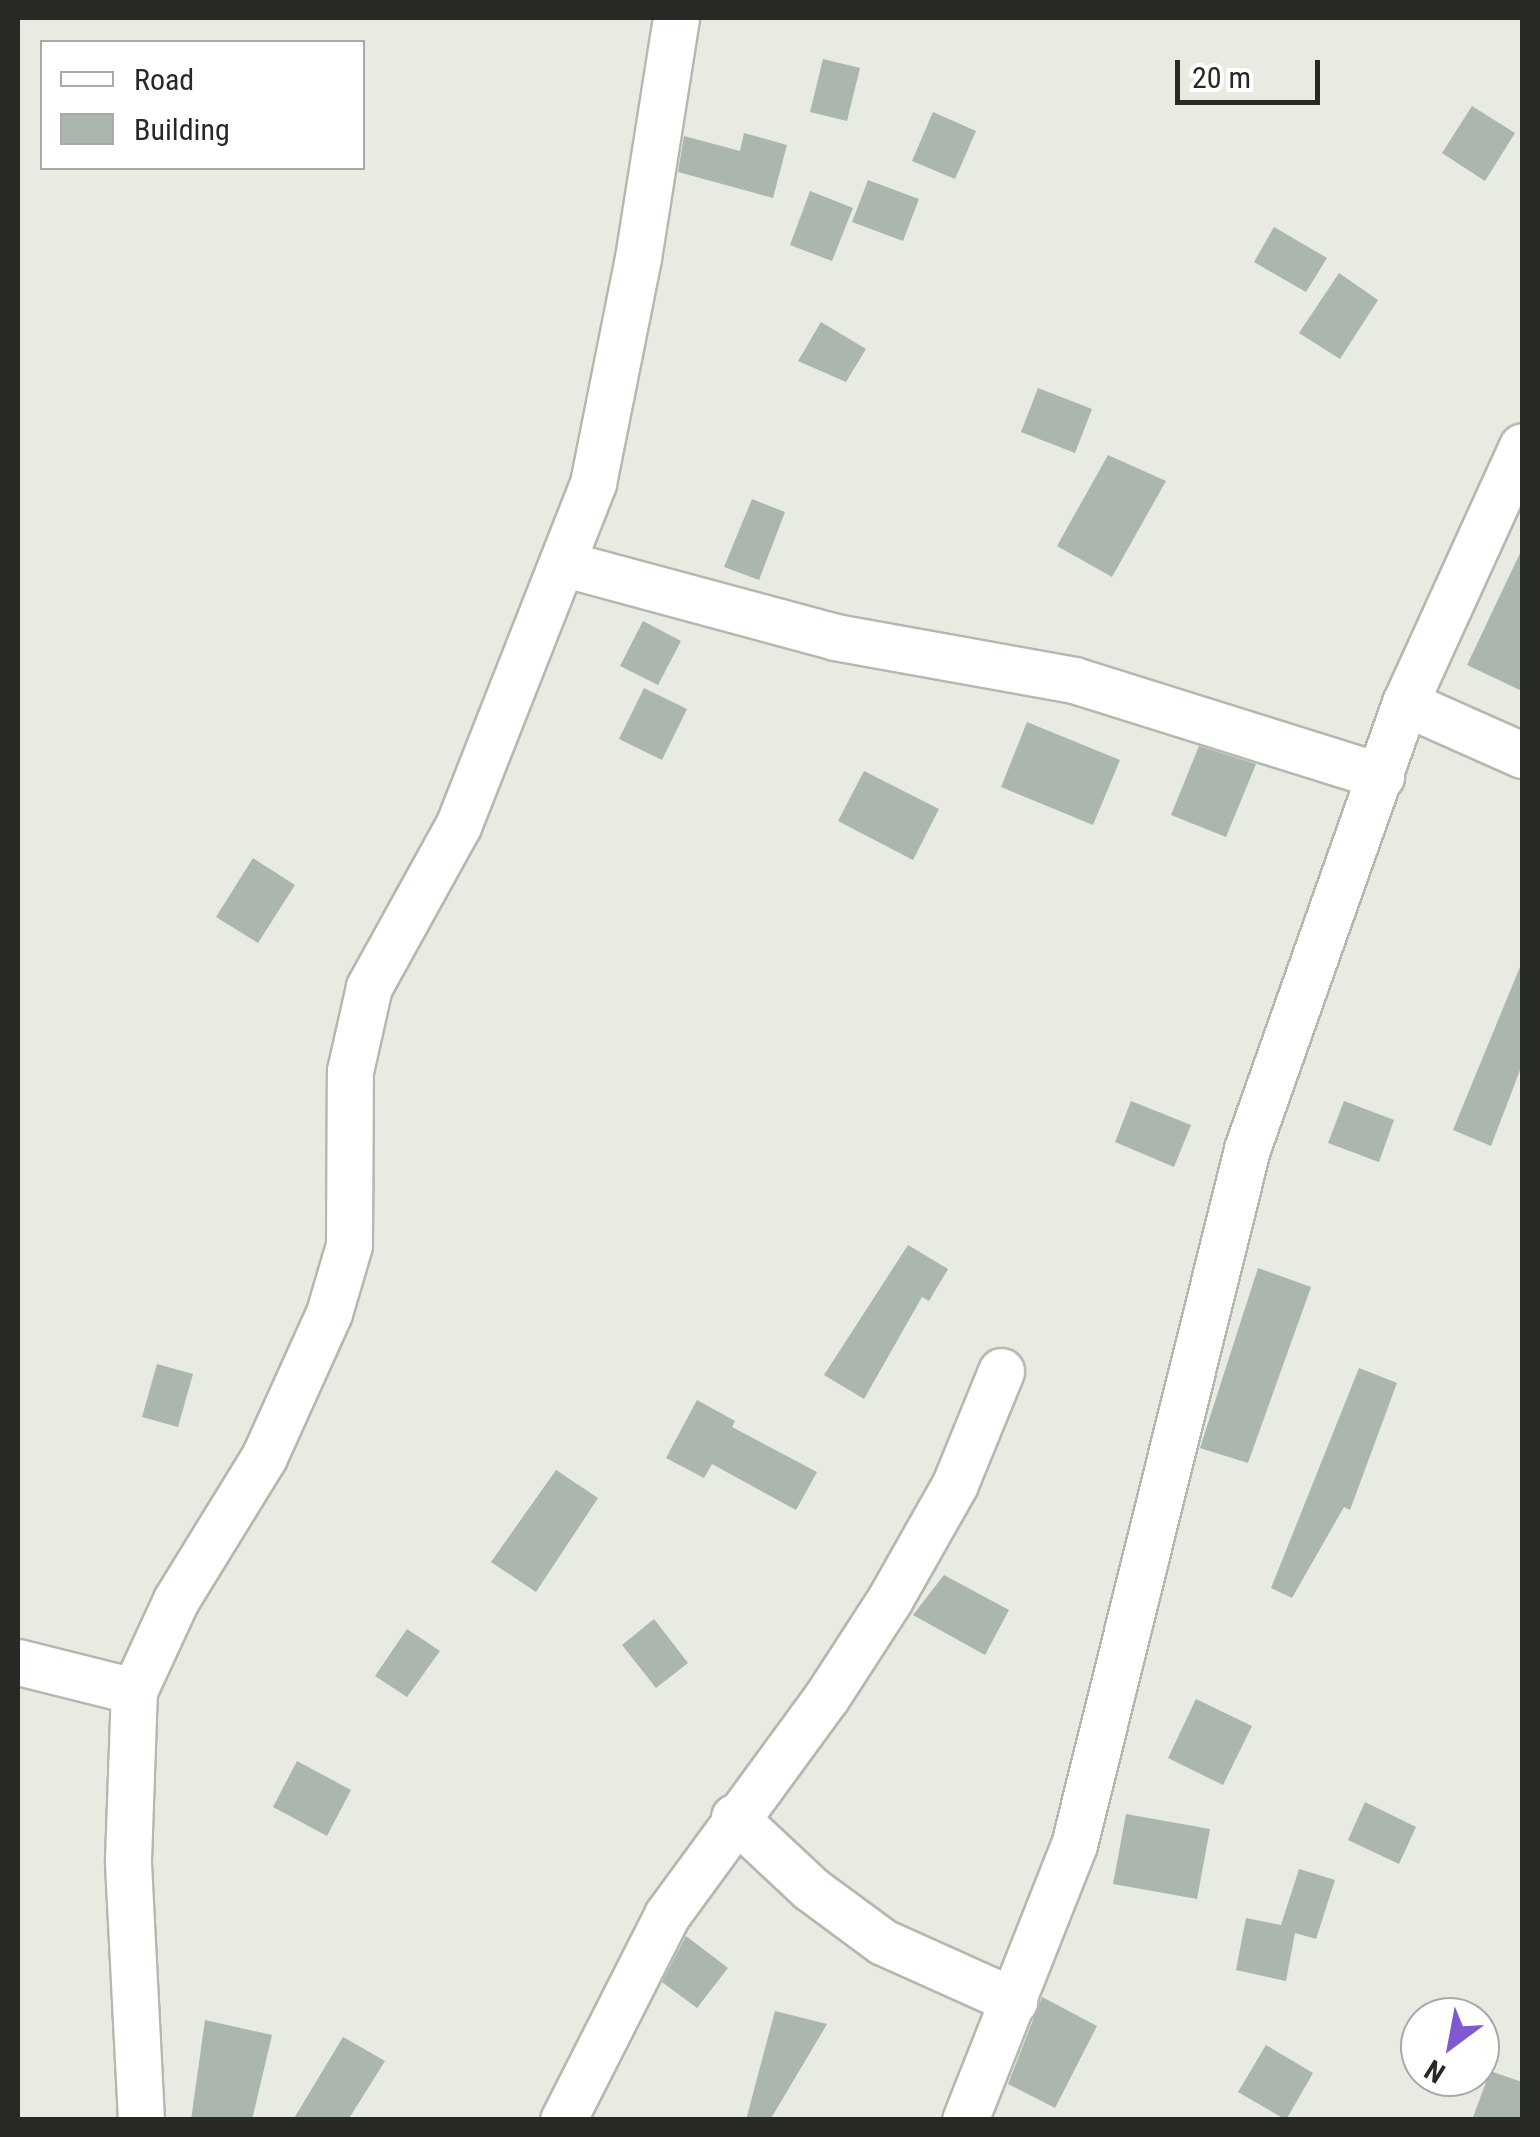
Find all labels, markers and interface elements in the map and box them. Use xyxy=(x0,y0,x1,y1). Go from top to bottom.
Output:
legend xyxy=(40,40,365,170)
scale bar xyxy=(1180,40,1325,102)
text: 20 m xyxy=(1192,60,1251,95)
text: Road xyxy=(134,62,194,97)
text: Building xyxy=(134,112,230,147)
north arrow xyxy=(1400,1997,1500,2097)
text: N xyxy=(1419,2053,1451,2090)

